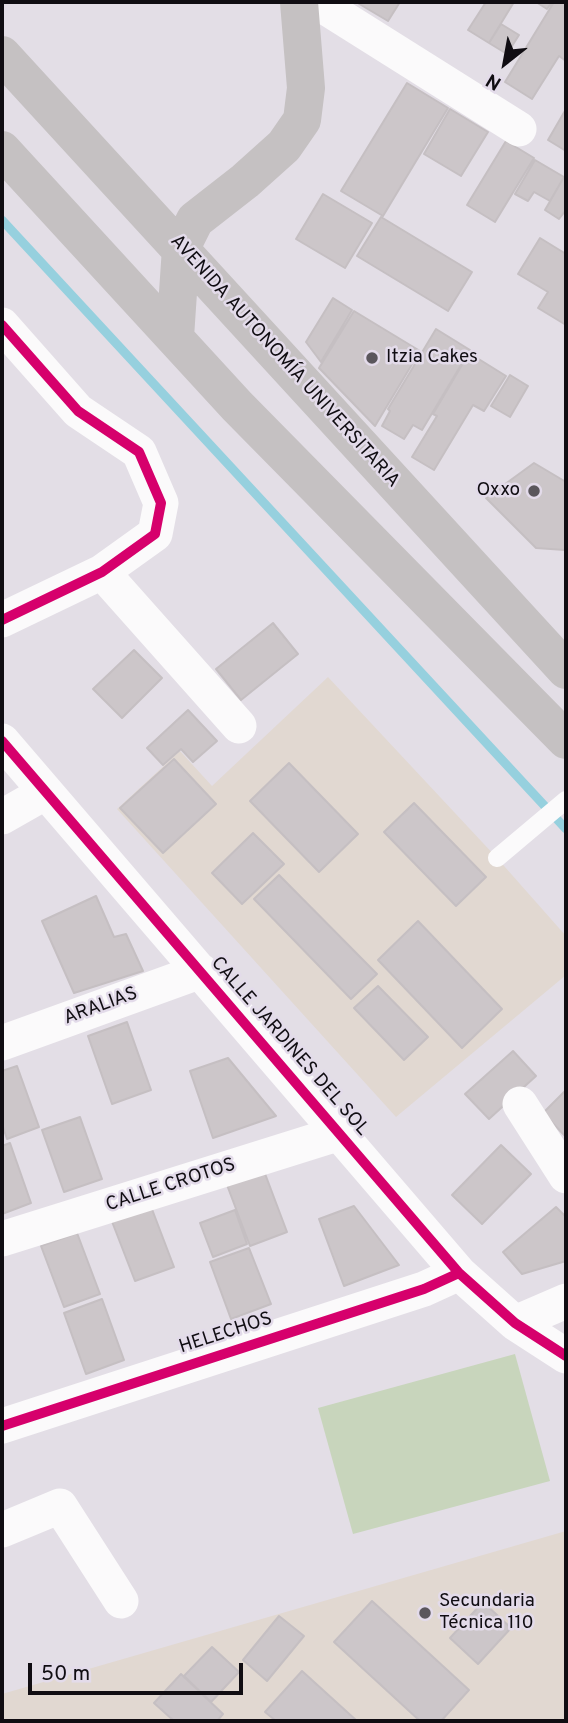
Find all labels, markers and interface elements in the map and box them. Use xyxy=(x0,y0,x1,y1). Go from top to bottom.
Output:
north arrow xyxy=(470,28,540,98)
text: N xyxy=(482,67,506,95)
street label: AVENIDA AUTONOMÍA UNIVERSITARIA xyxy=(164,231,404,493)
place label: Itzia Cakes xyxy=(386,347,478,369)
marker: Itzia Cakes xyxy=(364,350,380,366)
place label: Oxxo xyxy=(476,480,520,502)
marker: Oxxo xyxy=(526,483,542,499)
street label: CALLE JARDINES DEL SOL xyxy=(205,953,373,1141)
street label: ARALIAS xyxy=(61,983,141,1031)
street label: CALLE CROTOS xyxy=(103,1154,239,1218)
street label: HELECHOS xyxy=(177,1308,275,1360)
place label: Secundaria Técnica 110 xyxy=(439,1591,535,1635)
marker: Secundaria Técnica 110 xyxy=(417,1605,433,1621)
scale bar xyxy=(32,1650,247,1694)
text: 50 m xyxy=(41,1661,90,1688)

